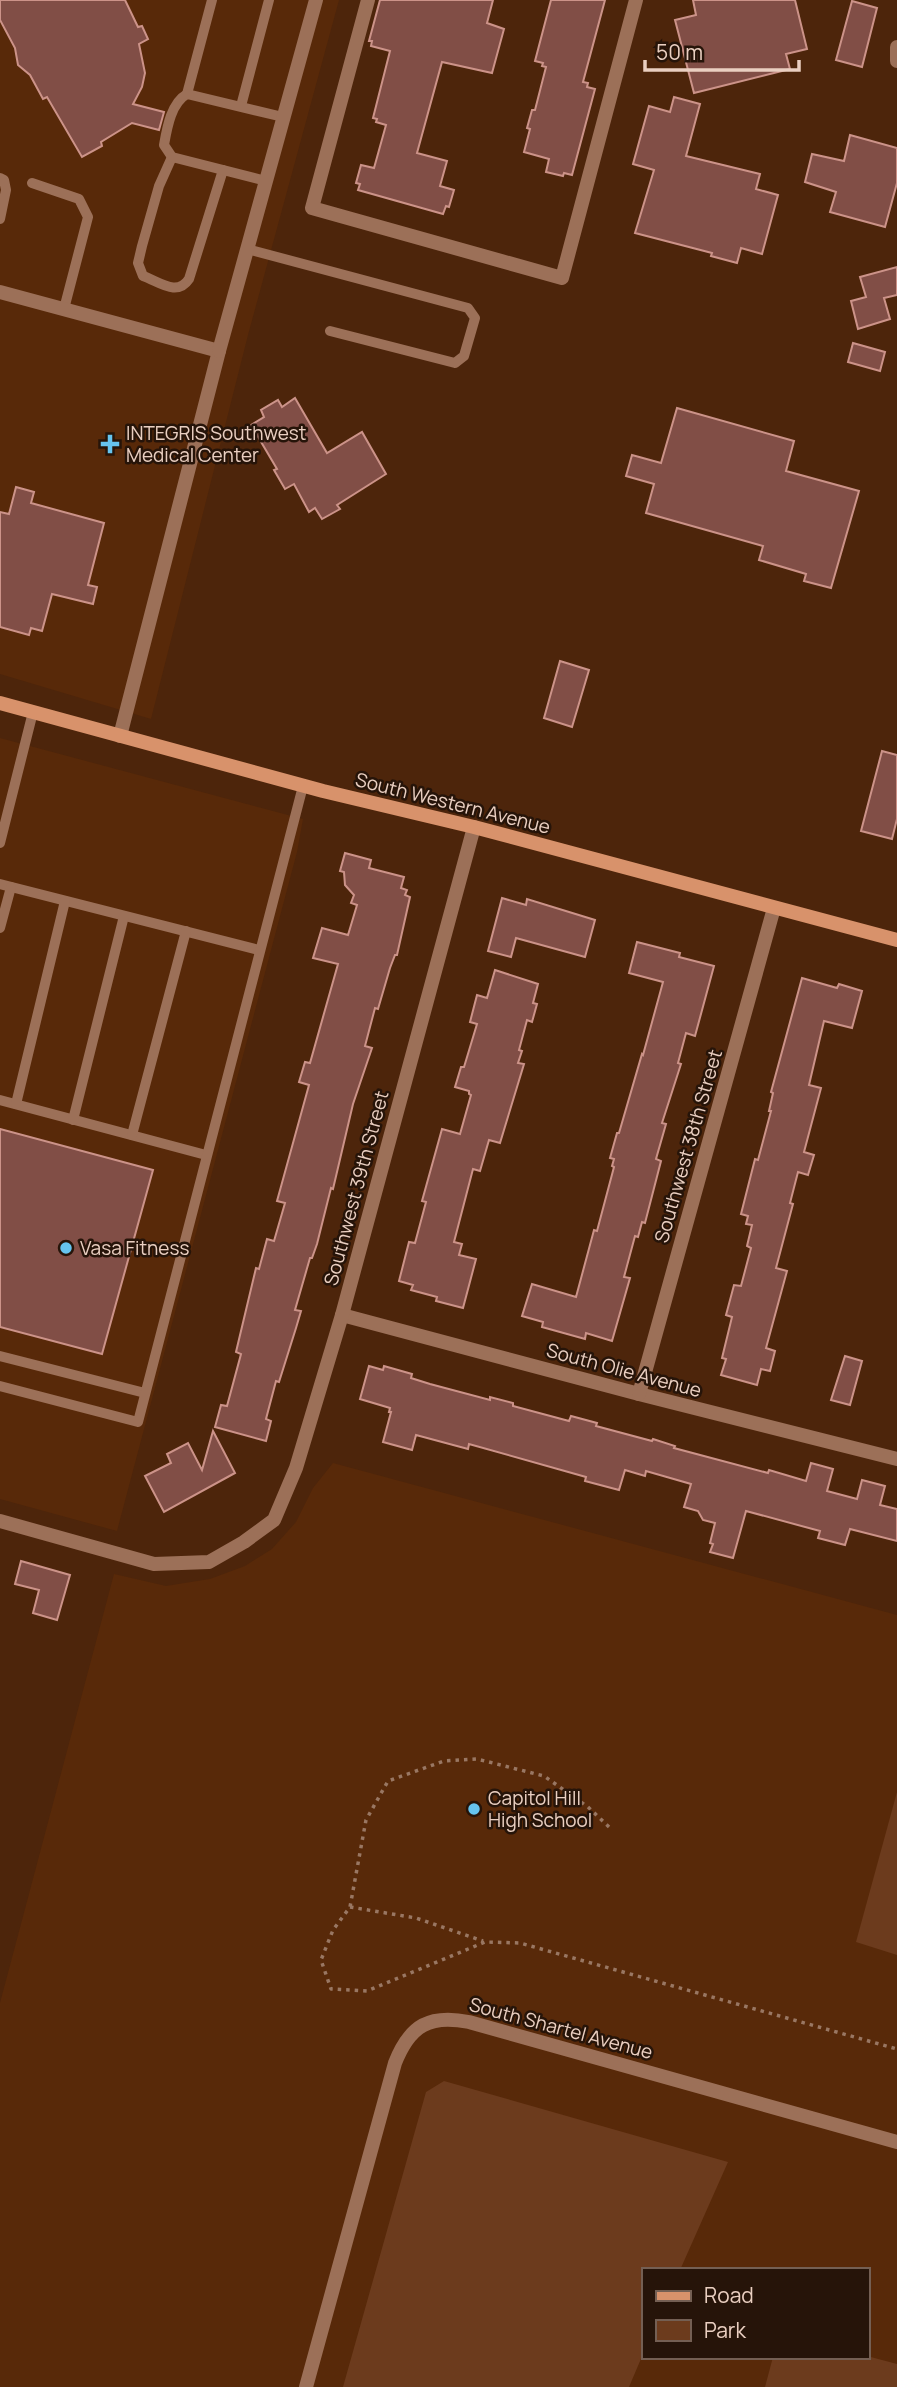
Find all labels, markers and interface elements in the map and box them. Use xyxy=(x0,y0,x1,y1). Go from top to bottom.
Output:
scale bar xyxy=(645,28,799,72)
text: 50 m xyxy=(656,38,703,66)
place label: INTEGRIS Southwest Medical Center xyxy=(126,420,306,468)
marker: INTEGRIS Southwest Medical Center xyxy=(100,434,120,454)
street label: South Western Avenue xyxy=(353,766,553,840)
street label: Southwest 38th Street xyxy=(648,1046,728,1246)
street label: Southwest 39th Street xyxy=(317,1088,395,1288)
place label: Vasa Fitness xyxy=(80,1235,189,1261)
marker: Vasa Fitness xyxy=(58,1240,74,1256)
street label: South Olie Avenue xyxy=(544,1337,704,1403)
place label: Capitol Hill High School xyxy=(488,1785,592,1833)
marker: Capitol Hill High School xyxy=(466,1801,482,1817)
street label: South Shartel Avenue xyxy=(466,1991,656,2065)
legend xyxy=(642,2268,869,2359)
text: Road xyxy=(704,2281,754,2309)
text: Park xyxy=(704,2316,746,2344)

